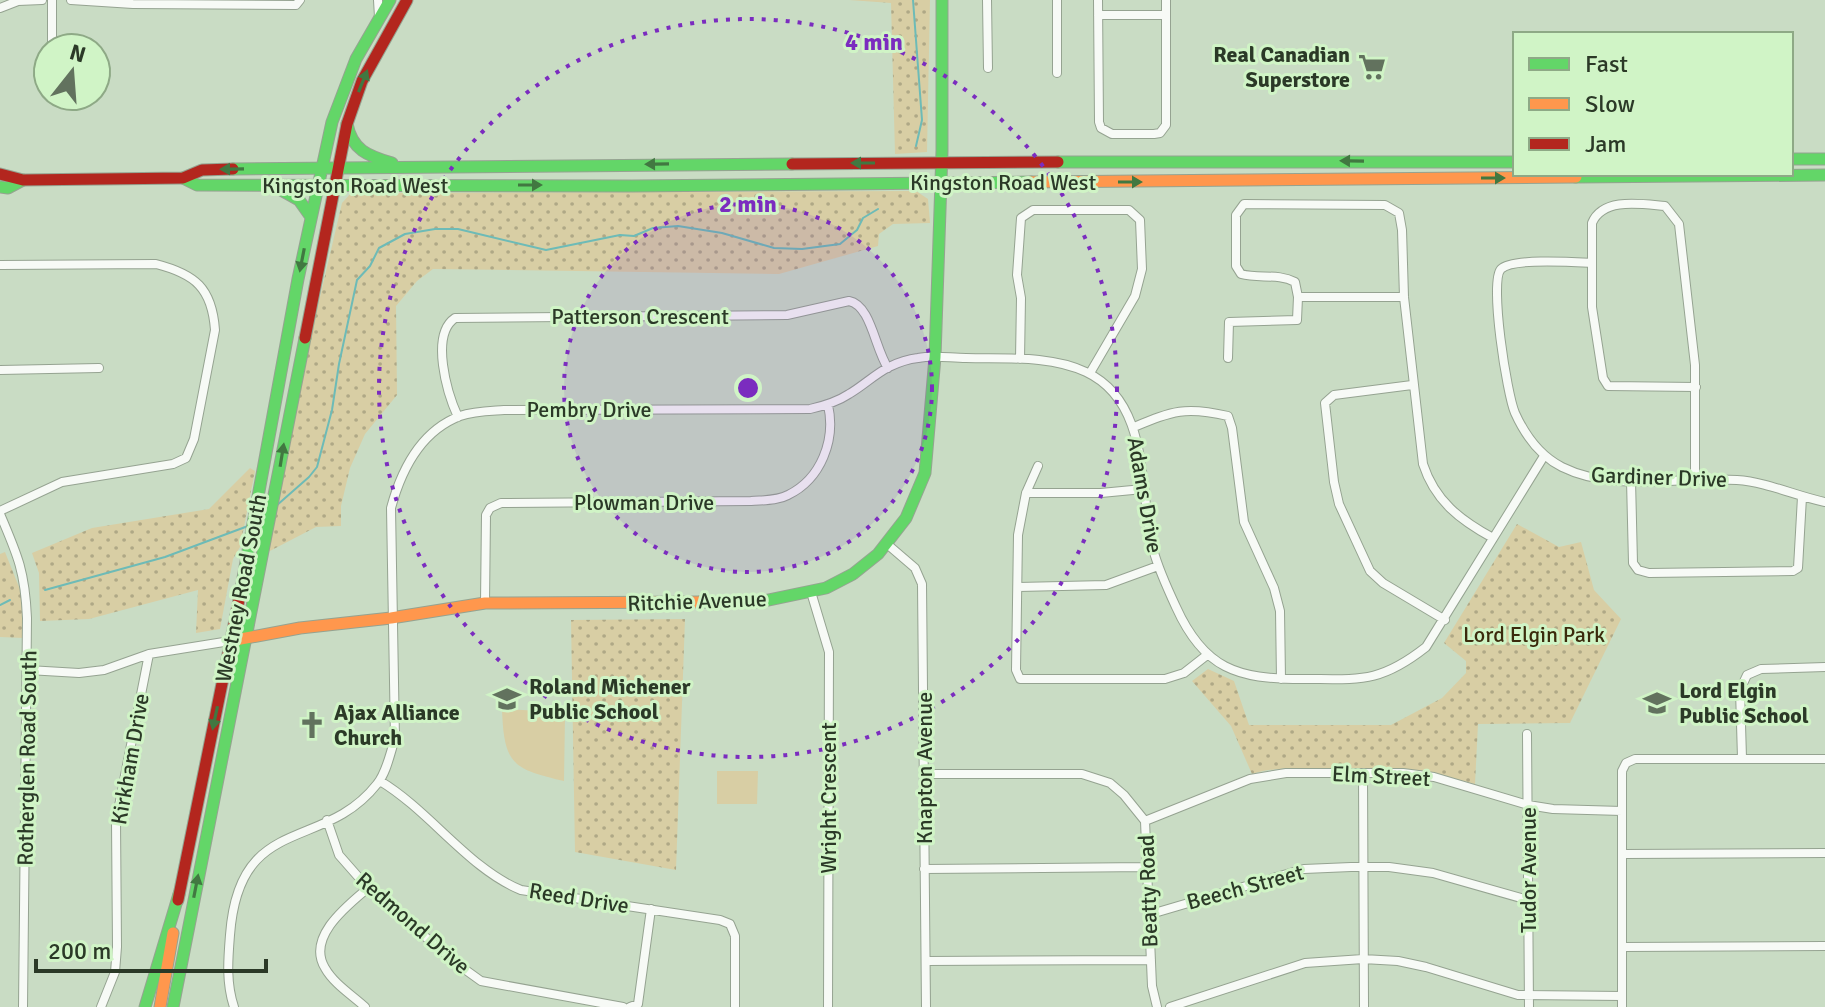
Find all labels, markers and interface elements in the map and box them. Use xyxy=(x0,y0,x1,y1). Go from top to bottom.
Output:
text: 4 min xyxy=(845,27,903,57)
north arrow xyxy=(32,32,112,112)
legend xyxy=(1513,32,1793,176)
text: N xyxy=(66,38,89,69)
place label: Real Canadian Superstore xyxy=(1213,41,1350,93)
text: Fast xyxy=(1585,49,1628,79)
supermarket icon: Real Canadian Superstore xyxy=(1357,52,1387,82)
one-way arrow xyxy=(357,69,370,93)
text: Slow xyxy=(1585,89,1635,119)
text: Jam xyxy=(1585,129,1626,159)
one-way arrow xyxy=(1339,155,1364,167)
one-way arrow xyxy=(850,157,875,169)
one-way arrow xyxy=(644,158,669,170)
one-way arrow xyxy=(219,163,244,175)
street label: Kingston Road West xyxy=(910,169,1096,196)
street label: Kingston Road West xyxy=(262,172,448,199)
one-way arrow xyxy=(1481,172,1506,185)
one-way arrow xyxy=(1118,175,1143,188)
one-way arrow xyxy=(518,179,543,191)
text: 2 min xyxy=(719,189,777,219)
one-way arrow xyxy=(295,248,308,273)
street label: Patterson Crescent xyxy=(551,303,729,330)
centre of rings xyxy=(734,374,762,402)
street label: Pembry Drive xyxy=(526,396,652,423)
street label: Adams Drive xyxy=(1122,435,1168,555)
one-way arrow xyxy=(276,442,289,467)
street label: Gardiner Drive xyxy=(1591,461,1727,493)
street label: Plowman Drive xyxy=(574,489,714,516)
street label: Westney Road South xyxy=(209,492,273,684)
street label: Ritchie Avenue xyxy=(627,585,767,617)
park label: Lord Elgin Park xyxy=(1463,621,1605,648)
street label: Rotherglen Road South xyxy=(12,650,42,866)
place label: Roland Michener Public School xyxy=(529,673,691,725)
place label: Lord Elgin Public School xyxy=(1679,677,1809,729)
school or university icon: Roland Michener Public School xyxy=(492,684,522,714)
school or university icon: Lord Elgin Public School xyxy=(1642,688,1672,718)
street label: Kirkham Drive xyxy=(105,691,155,827)
street label: Knapton Avenue xyxy=(911,692,938,844)
place label: Ajax Alliance Church xyxy=(334,699,460,751)
one-way arrow xyxy=(208,706,221,731)
church icon: Ajax Alliance Church xyxy=(297,710,327,740)
street label: Wright Crescent xyxy=(815,722,842,874)
street label: Elm Street xyxy=(1331,760,1431,792)
street label: Tudor Avenue xyxy=(1515,807,1542,933)
street label: Beatty Road xyxy=(1133,834,1163,948)
street label: Beech Street xyxy=(1184,858,1307,916)
street label: Redmond Drive xyxy=(350,866,476,980)
one-way arrow xyxy=(190,874,203,899)
street label: Reed Drive xyxy=(527,877,631,919)
scale bar xyxy=(36,923,266,973)
text: 200 m xyxy=(48,936,111,966)

